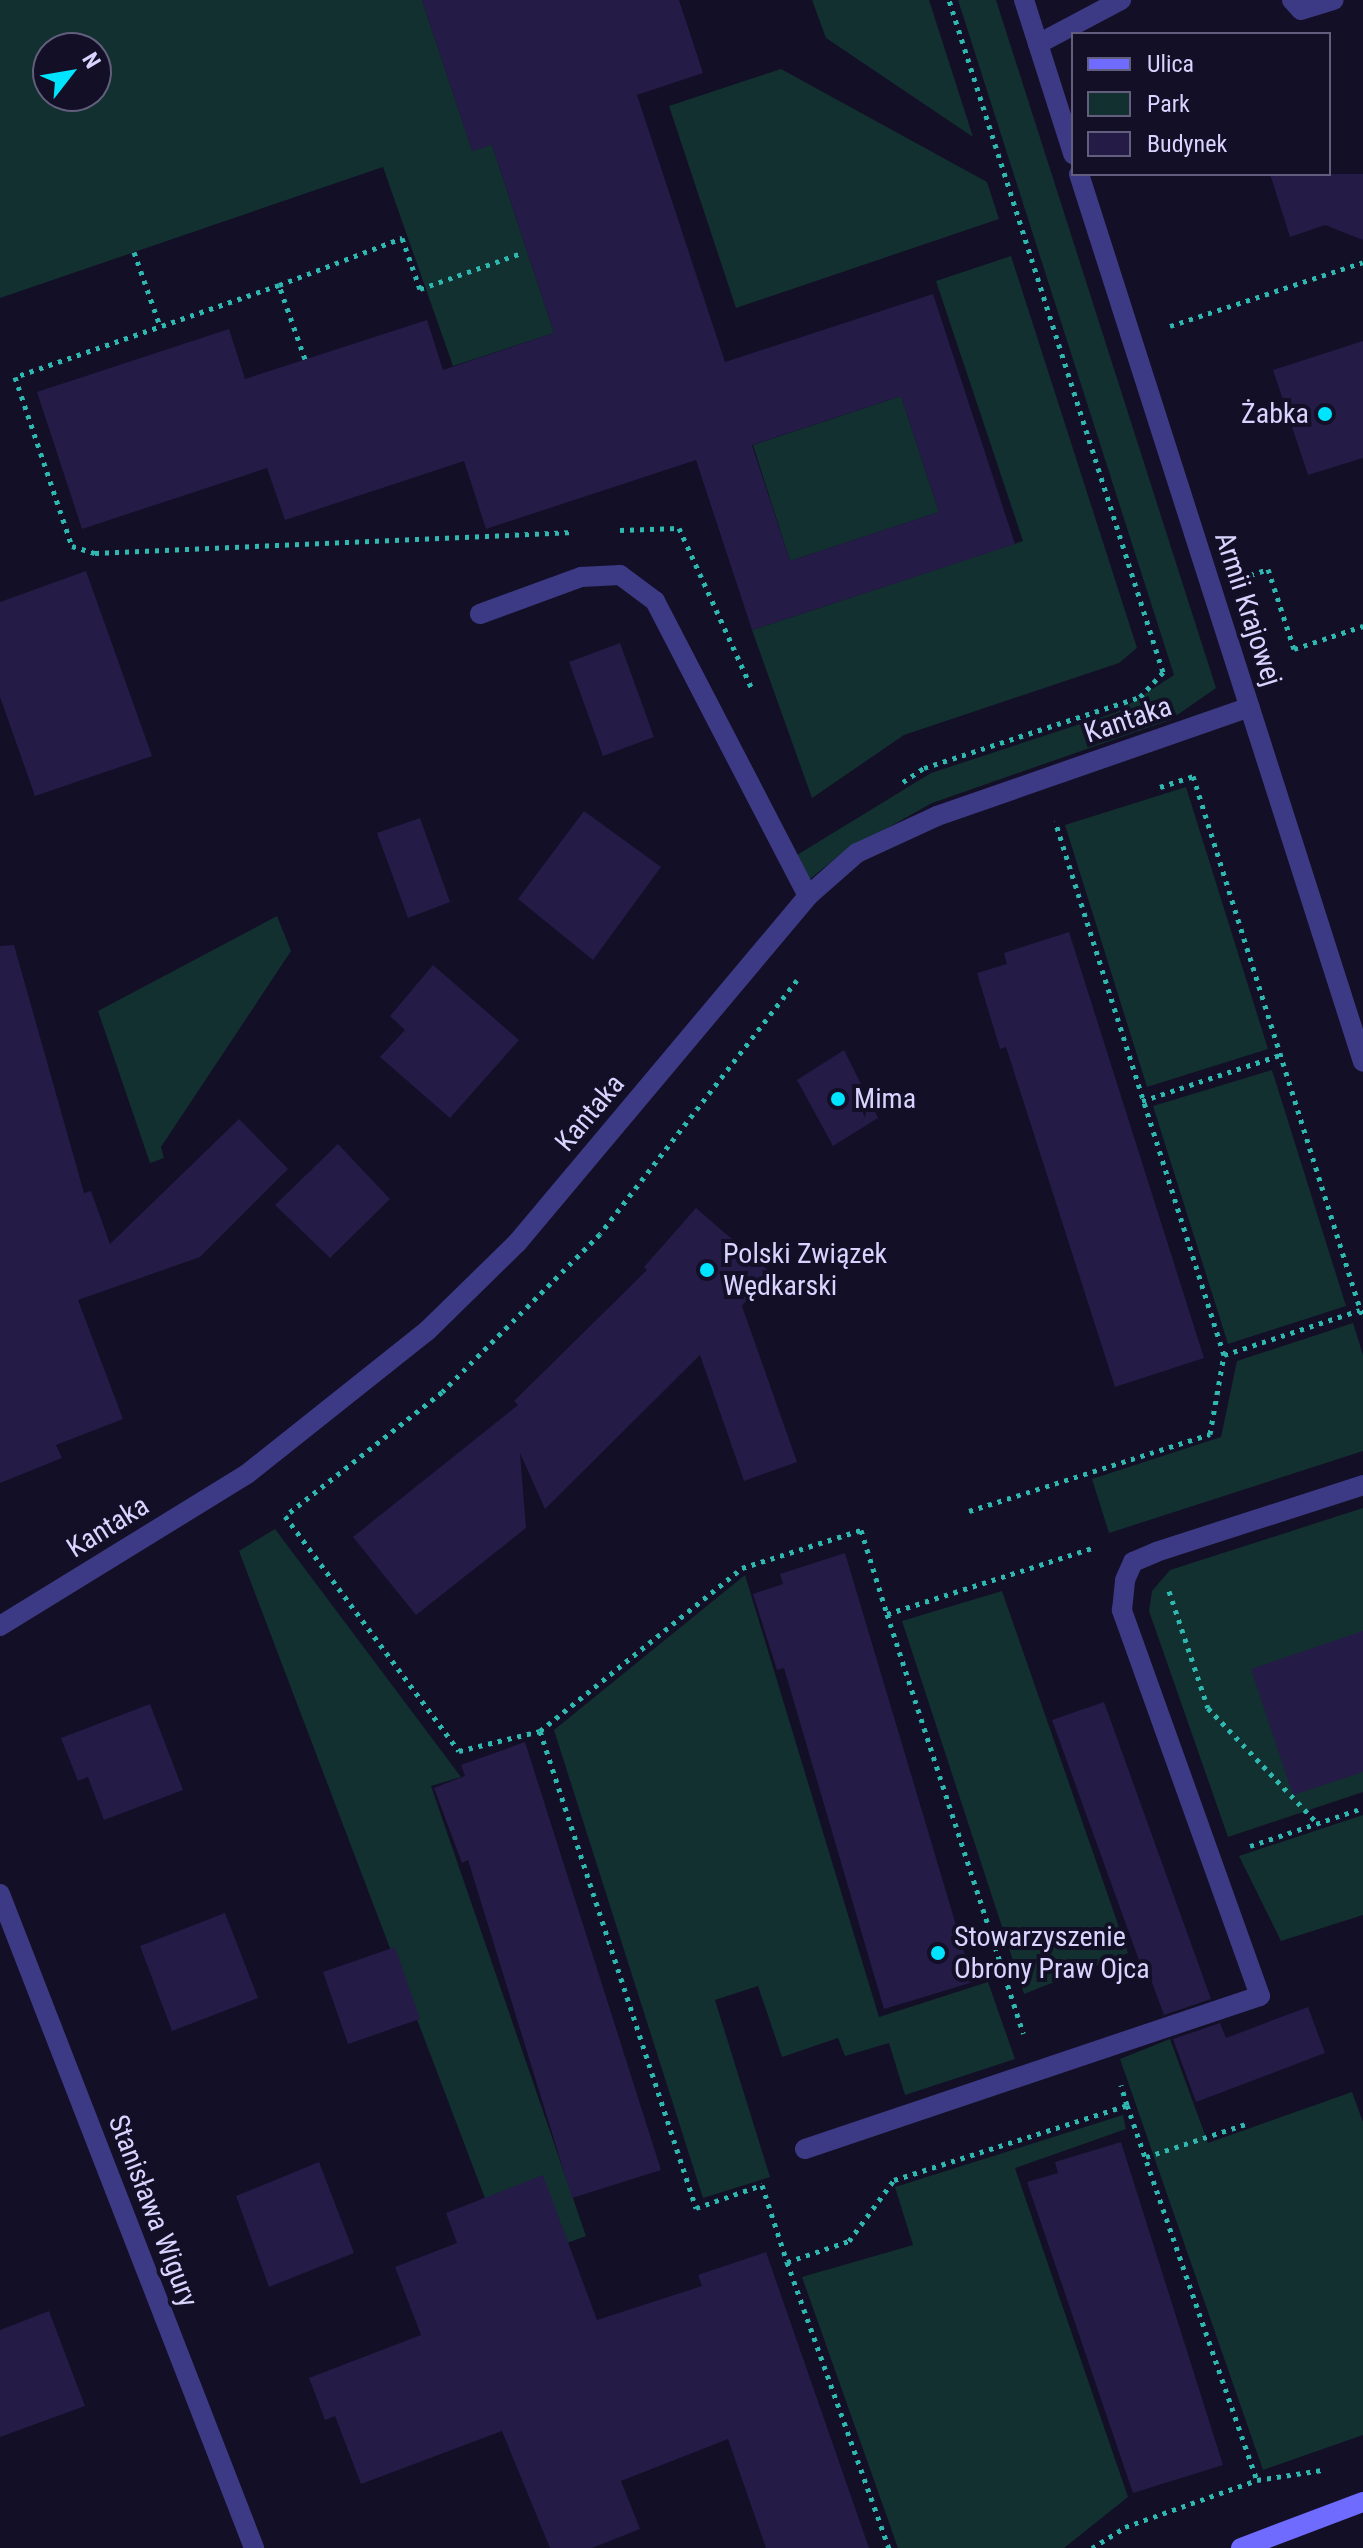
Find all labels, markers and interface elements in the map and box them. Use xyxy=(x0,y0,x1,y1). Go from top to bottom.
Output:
north arrow xyxy=(32,32,112,112)
legend xyxy=(1071,32,1331,176)
text: N xyxy=(77,48,105,73)
text: Ulica xyxy=(1147,50,1194,78)
text: Park xyxy=(1147,90,1190,118)
text: Budynek xyxy=(1147,130,1227,158)
place label: Żabka xyxy=(1241,397,1309,431)
marker: Żabka xyxy=(1316,405,1334,423)
street label: Armii Krajowej xyxy=(1207,528,1289,690)
street label: Kantaka xyxy=(1080,689,1176,751)
street label: Kantaka xyxy=(548,1068,632,1158)
place label: Mima xyxy=(854,1082,916,1116)
marker: Mima xyxy=(829,1090,847,1108)
place label: Polski Związek Wędkarski xyxy=(723,1237,887,1303)
marker: Polski Związek Wędkarski xyxy=(698,1261,716,1279)
street label: Kantaka xyxy=(61,1489,155,1565)
place label: Stowarzyszenie Obrony Praw Ojca xyxy=(954,1920,1150,1986)
marker: Stowarzyszenie Obrony Praw Ojca xyxy=(929,1944,947,1962)
street label: Stanisława Wigury xyxy=(101,2110,205,2312)

